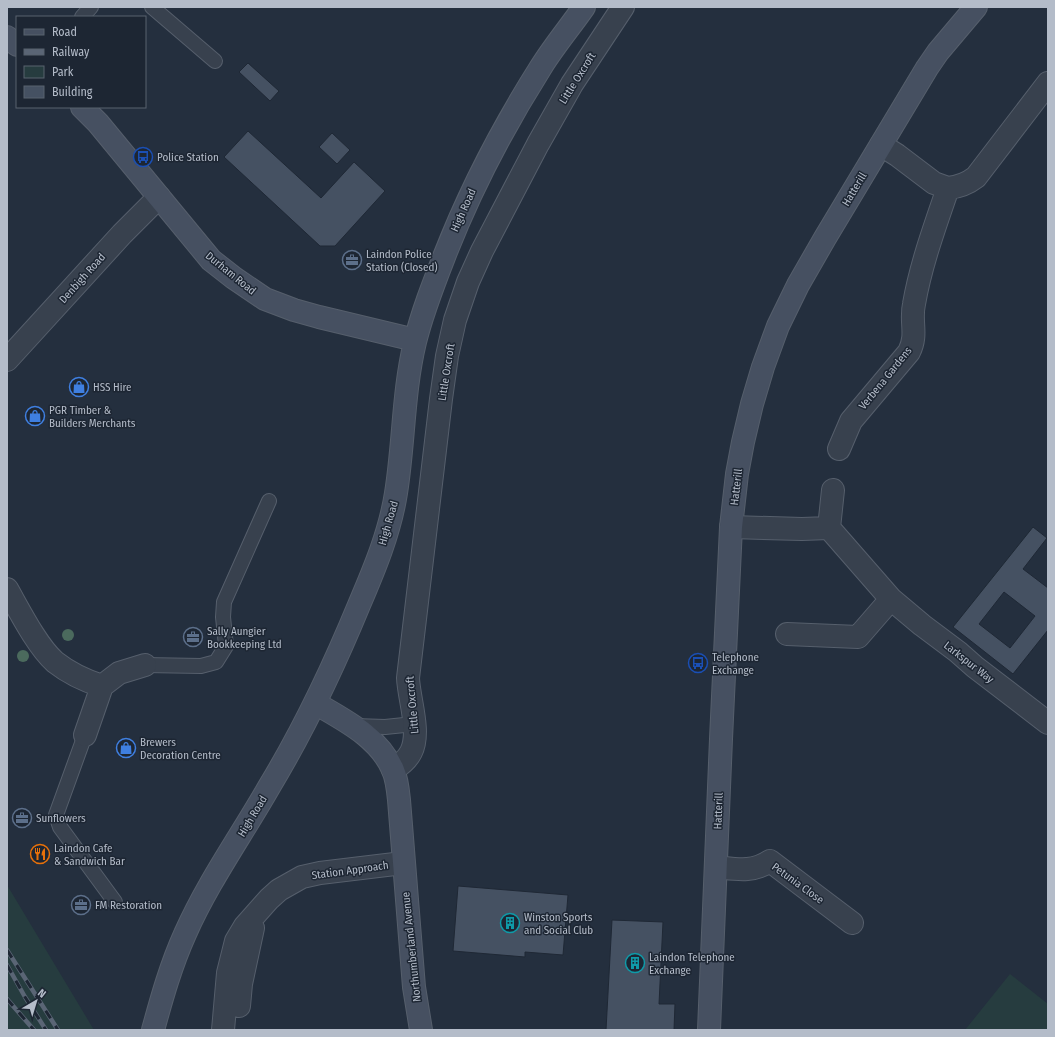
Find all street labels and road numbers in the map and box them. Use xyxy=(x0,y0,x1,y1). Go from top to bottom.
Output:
street label: Little Oxcroft xyxy=(557,50,599,106)
street label: Hatterill xyxy=(839,170,870,208)
street label: High Road xyxy=(448,187,479,234)
street label: Durham Road xyxy=(203,249,258,298)
street label: Denbigh Road xyxy=(57,251,108,306)
street label: Little Oxcroft xyxy=(436,342,458,402)
street label: Verbena Gardens xyxy=(856,344,915,412)
street label: Hatterill xyxy=(728,468,745,506)
street label: High Road xyxy=(376,499,401,547)
street label: Larkspur Way xyxy=(941,639,996,686)
street label: Little Oxcroft xyxy=(403,675,422,734)
street label: Hatterill xyxy=(711,792,726,830)
street label: High Road xyxy=(235,793,270,839)
street label: Station Approach xyxy=(311,859,389,882)
street label: Petunia Close xyxy=(769,860,826,907)
street label: Northumberland Avenue xyxy=(399,891,424,1003)

